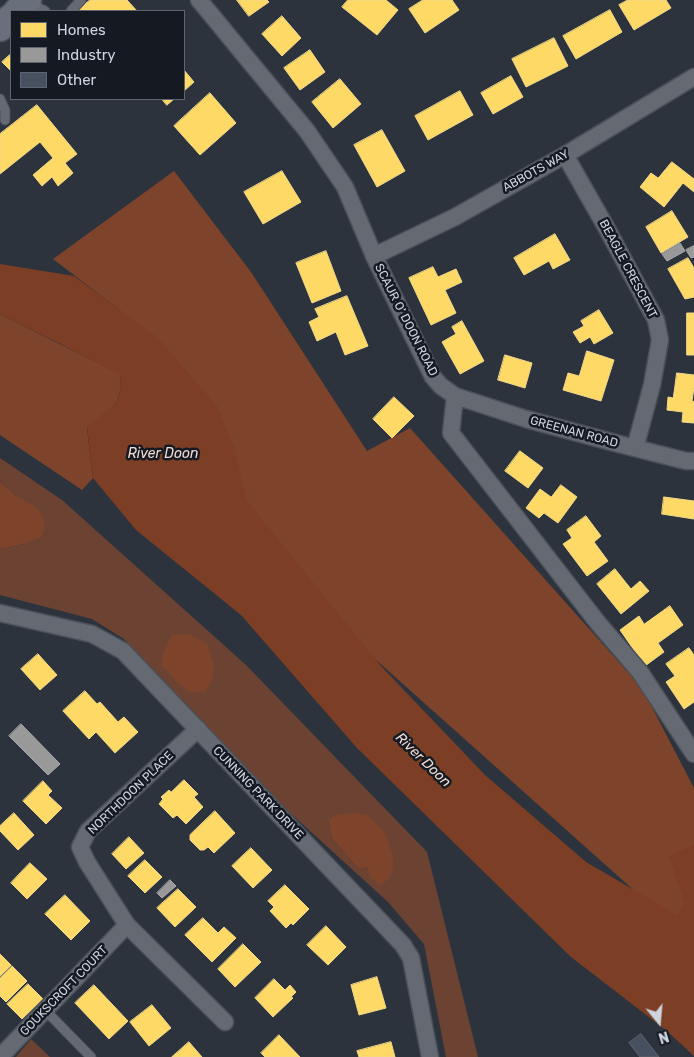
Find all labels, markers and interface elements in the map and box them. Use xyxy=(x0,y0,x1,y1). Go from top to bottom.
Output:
legend xyxy=(10,10,185,100)
text: Homes xyxy=(57,21,106,39)
text: Industry xyxy=(57,46,116,64)
text: Other xyxy=(57,71,96,89)
street label: ABBOTS WAY xyxy=(500,147,572,195)
street label: BEAGLE CRESCENT xyxy=(596,217,660,321)
street label: SCAUR O' DOON ROAD xyxy=(371,261,441,379)
street label: GREENAN ROAD xyxy=(528,413,620,451)
water label: River Doon xyxy=(128,446,198,462)
water label: River Doon xyxy=(392,729,454,791)
street label: CUNNING PARK DRIVE xyxy=(210,744,306,842)
street label: NORTHDOON PLACE xyxy=(85,749,177,837)
street label: GOUKSCROFT COURT xyxy=(17,943,111,1039)
north arrow xyxy=(634,997,684,1047)
text: N xyxy=(656,1027,671,1046)

